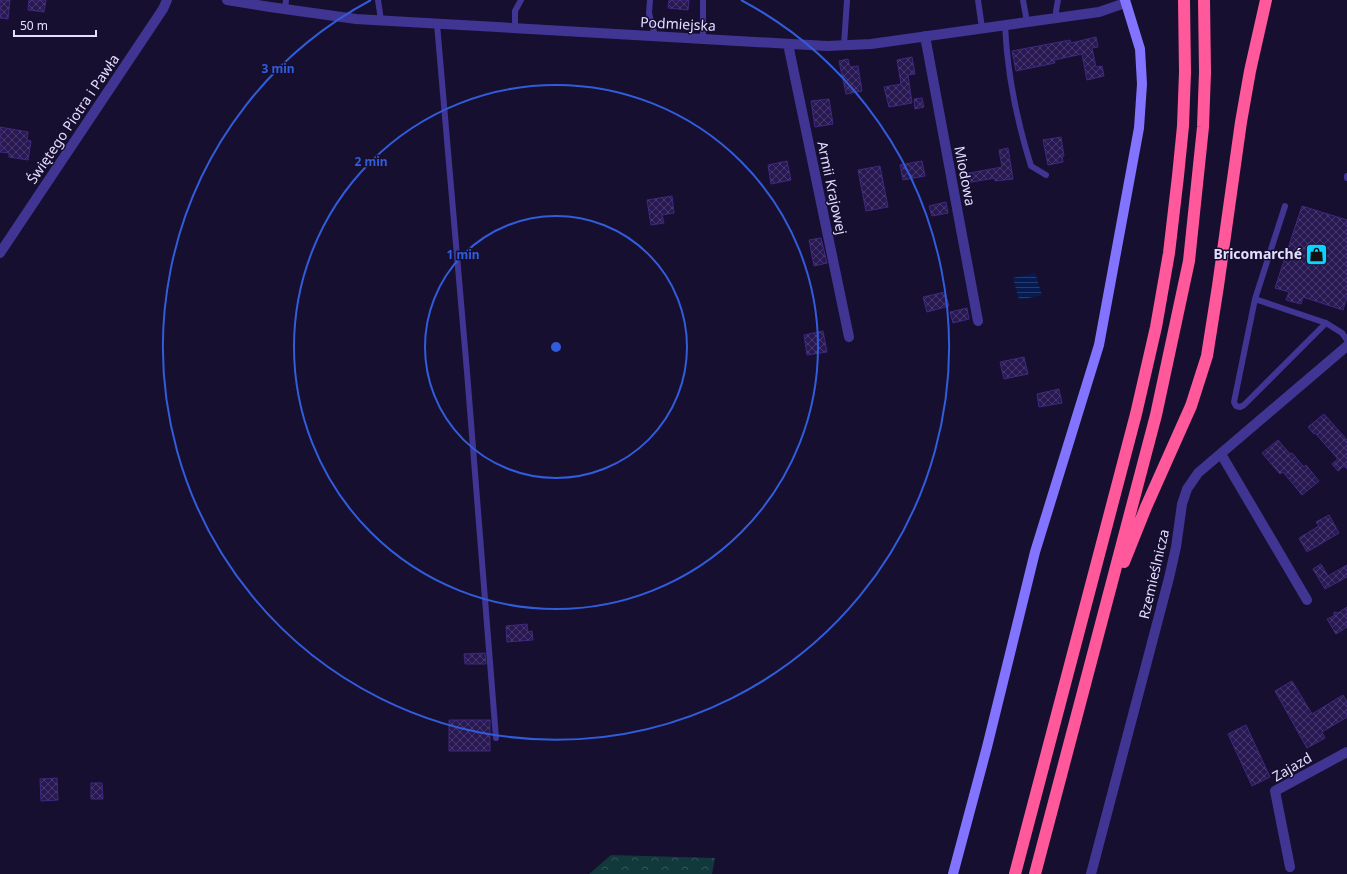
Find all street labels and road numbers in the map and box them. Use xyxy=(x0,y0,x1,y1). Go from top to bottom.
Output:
street label: Podmiejska xyxy=(640,12,716,35)
street label: Świętego Piotra i Pawła xyxy=(22,50,123,187)
street label: Armii Krajowej xyxy=(813,139,852,236)
street label: Miodowa xyxy=(950,144,981,207)
street label: Rzemieślnicza xyxy=(1134,527,1173,621)
street label: Zajazd xyxy=(1269,748,1315,785)

